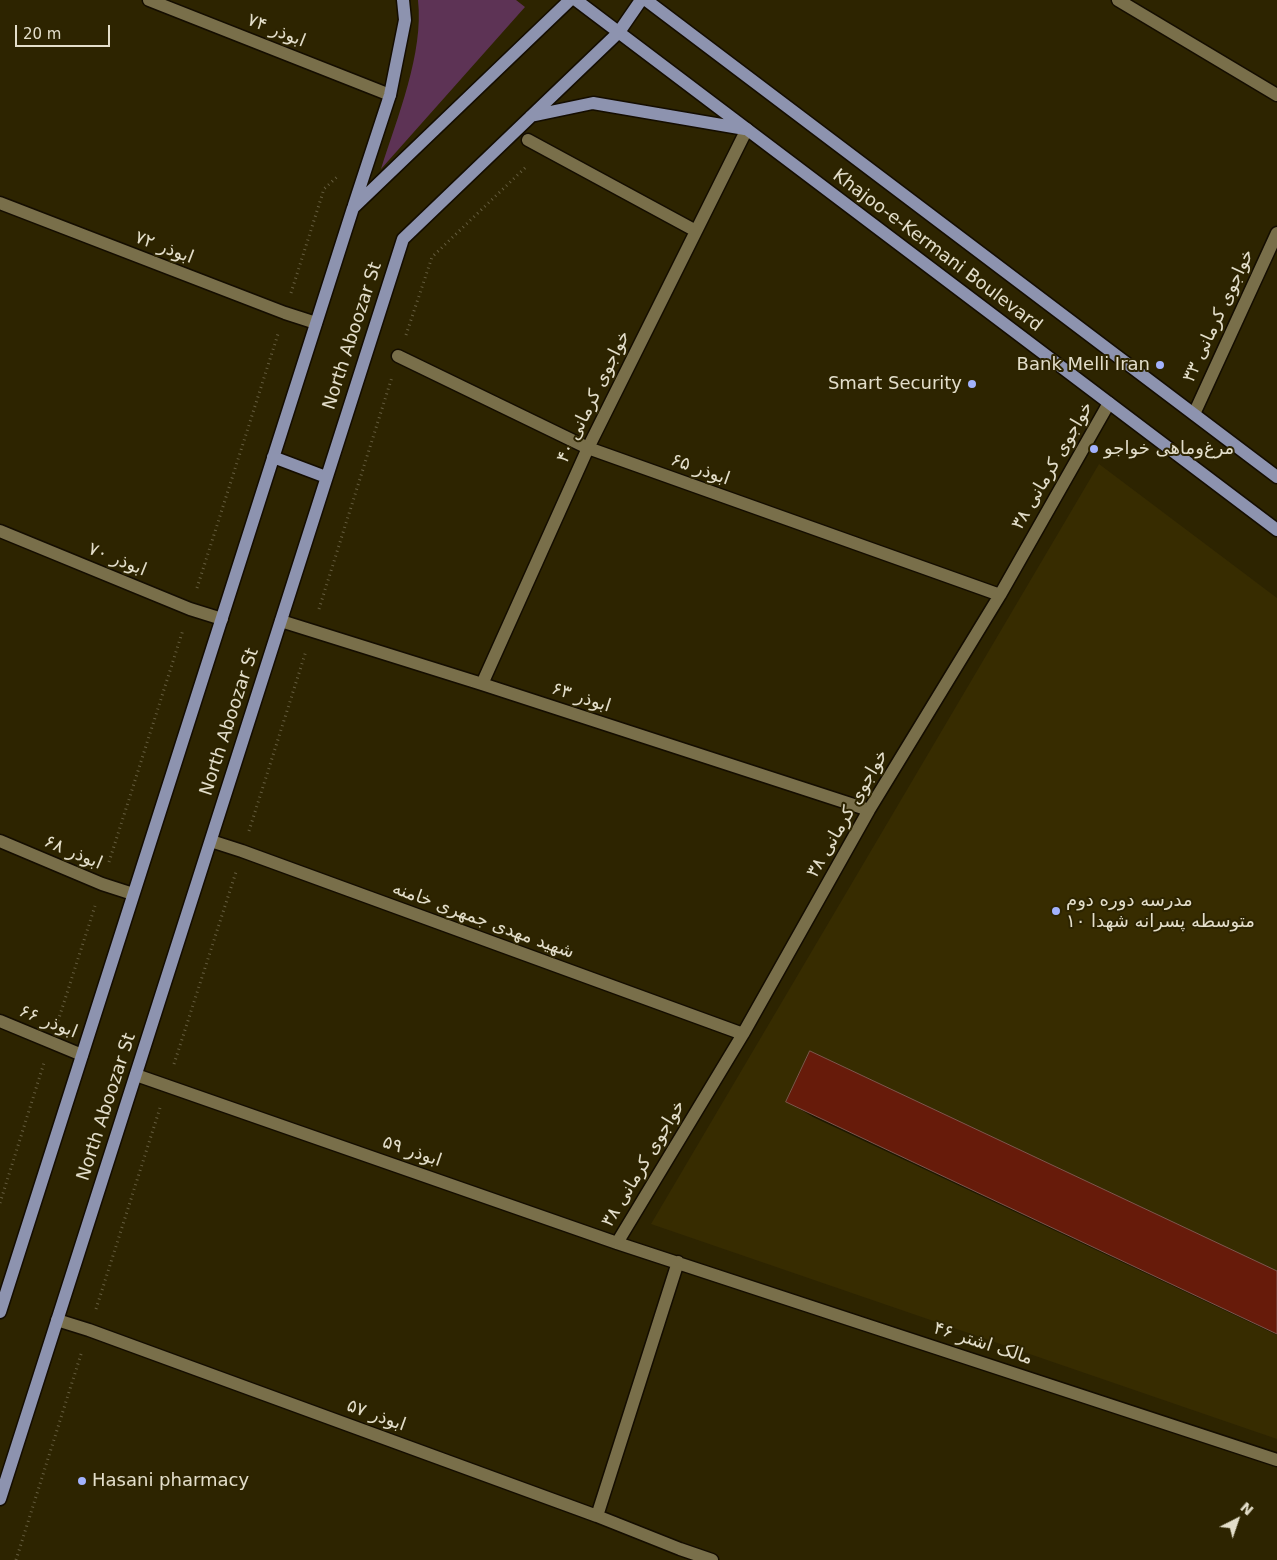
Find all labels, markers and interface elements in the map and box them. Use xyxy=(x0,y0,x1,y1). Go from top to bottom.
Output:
street label: ابوذر ۷۴ xyxy=(244,10,308,52)
scale bar xyxy=(18,15,112,47)
text: 20 m xyxy=(23,25,61,43)
street label: Khajoo-e-Kermani Boulevard xyxy=(828,165,1046,337)
street label: ابوذر ۷۲ xyxy=(132,227,196,269)
street label: خواجوی کرمانی ۳۳ xyxy=(1179,246,1259,386)
street label: North Aboozar St xyxy=(319,259,387,413)
street label: خواجوی کرمانی ۴۰ xyxy=(553,327,635,467)
place label: Bank Melli Iran xyxy=(1017,354,1150,376)
marker: Bank Melli Iran xyxy=(1154,359,1166,371)
place label: Smart Security xyxy=(828,373,962,395)
marker: Smart Security xyxy=(966,378,978,390)
street label: خواجوی کرمانی ۳۸ xyxy=(1008,398,1098,534)
place label: مرغ‌وماهی‌ خواجو xyxy=(1104,438,1234,460)
marker: مرغ‌وماهی‌ خواجو xyxy=(1088,443,1100,455)
street label: ابوذر ۶۵ xyxy=(668,449,732,491)
street label: ابوذر ۷۰ xyxy=(85,539,149,581)
street label: North Aboozar St xyxy=(196,645,264,799)
street label: ابوذر ۶۳ xyxy=(549,678,613,718)
street label: خواجوی کرمانی ۳۸ xyxy=(803,746,893,882)
street label: ابوذر ۶۸ xyxy=(41,831,105,875)
street label: شهید مهدی جمهری خامنه xyxy=(389,878,577,964)
place label: مدرسه دوره دوم متوسطه پسرانه شهدا ۱۰ xyxy=(1066,890,1255,932)
marker: مدرسه دوره دوم متوسطه پسرانه شهدا ۱۰ xyxy=(1050,905,1062,917)
street label: ابوذر ۶۶ xyxy=(16,1001,80,1043)
street label: North Aboozar St xyxy=(73,1030,141,1184)
street label: خواجوی کرمانی ۳۸ xyxy=(598,1097,690,1231)
street label: ابوذر ۵۹ xyxy=(380,1132,444,1172)
street label: مالک اشتر ۴۶ xyxy=(931,1318,1035,1370)
street label: ابوذر ۵۷ xyxy=(344,1395,408,1437)
place label: Hasani pharmacy xyxy=(92,1470,249,1492)
marker: Hasani pharmacy xyxy=(76,1475,88,1487)
north arrow xyxy=(1212,1495,1262,1545)
text: N xyxy=(1237,1499,1257,1519)

